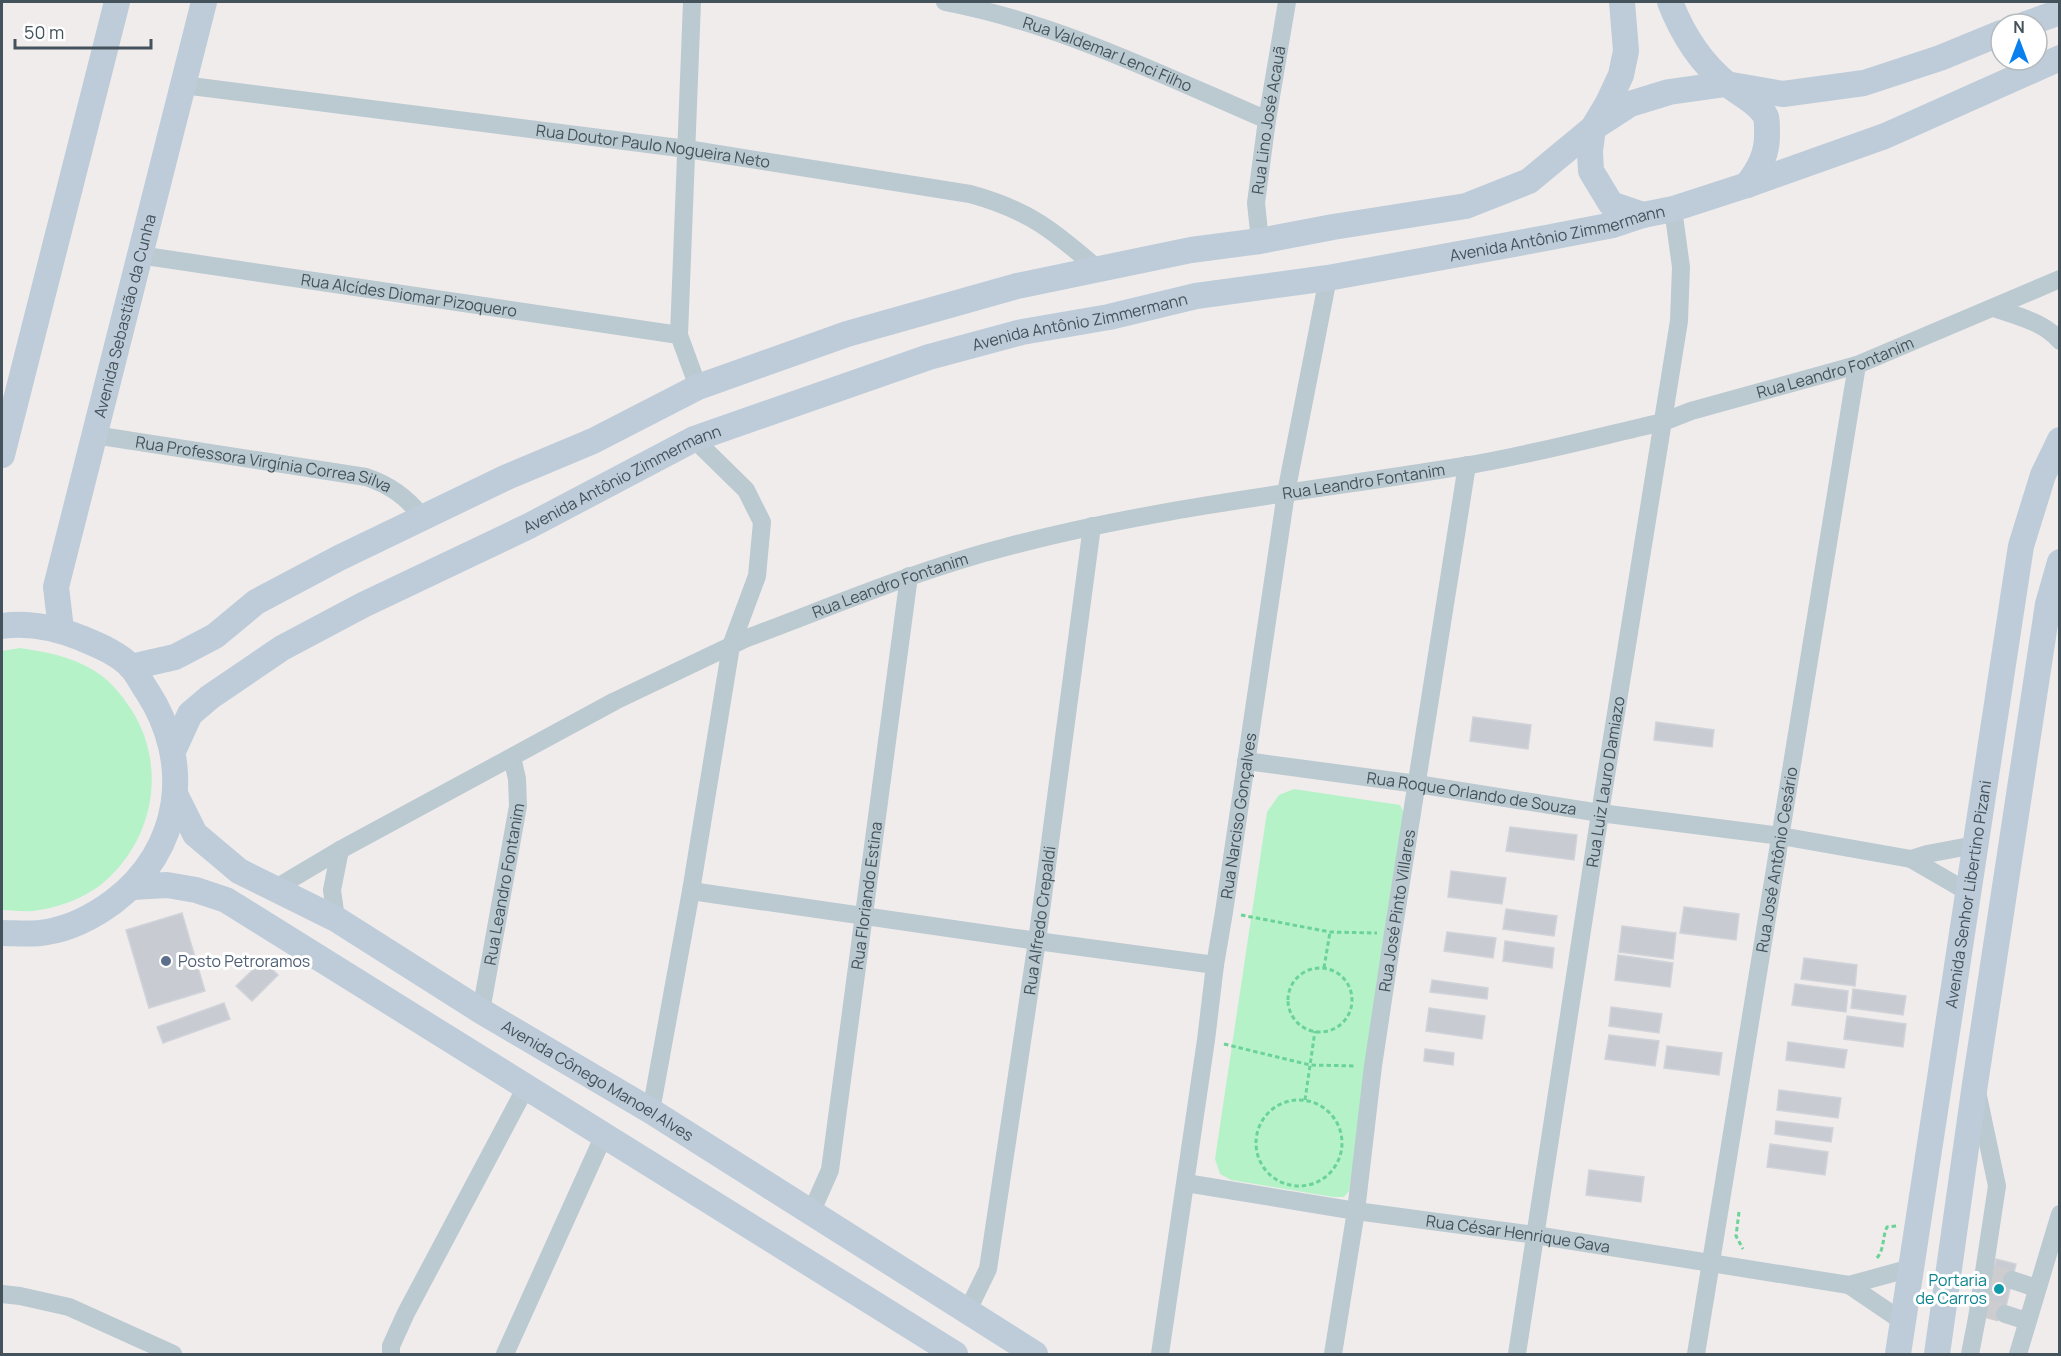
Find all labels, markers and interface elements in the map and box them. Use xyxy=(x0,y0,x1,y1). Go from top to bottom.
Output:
street label: Rua Valdemar Lenci Filho xyxy=(1020,11,1196,97)
scale bar xyxy=(15,12,152,50)
north arrow xyxy=(1989,12,2049,72)
text: N xyxy=(2013,16,2025,38)
text: 50 m xyxy=(24,20,64,44)
street label: Rua Lino José Acauã xyxy=(1246,44,1290,196)
street label: Rua Doutor Paulo Nogueira Neto xyxy=(535,119,772,173)
street label: Avenida Antônio Zimmermann xyxy=(1448,200,1667,266)
street label: Avenida Sebastião da Cunha xyxy=(88,212,161,420)
street label: Rua Alcídes Diomar Pizoquero xyxy=(300,268,518,322)
street label: Avenida Antônio Zimmermann xyxy=(970,287,1190,356)
street label: Rua Leandro Fontanim xyxy=(1754,331,1917,403)
street label: Avenida Antônio Zimmermann xyxy=(519,419,724,538)
street label: Rua Professora Virgínia Correa Silva xyxy=(134,431,396,497)
street label: Rua Leandro Fontanim xyxy=(1281,458,1447,504)
street label: Rua Leandro Fontanim xyxy=(809,547,971,623)
street label: Rua Luiz Lauro Damiazo xyxy=(1581,695,1630,869)
street label: Rua Narciso Gonçalves xyxy=(1215,731,1261,900)
street label: Rua José Antônio Cesário xyxy=(1751,765,1802,954)
street label: Rua Roque Orlando de Souza xyxy=(1365,766,1578,820)
street label: Avenida Senhor Libertino Pizani xyxy=(1940,779,1996,1010)
street label: Rua Leandro Fontanim xyxy=(479,801,529,967)
street label: Rua Floriando Estina xyxy=(846,820,887,971)
street label: Rua José Pinto Villares xyxy=(1373,828,1420,993)
street label: Rua Alfredo Crepaldi xyxy=(1018,845,1060,996)
place label: Posto Petroramos xyxy=(178,950,310,972)
marker: Posto Petroramos xyxy=(159,954,173,968)
street label: Avenida Cônego Manoel Alves xyxy=(498,1015,698,1146)
street label: Rua César Henrique Gava xyxy=(1425,1210,1612,1258)
place label: Portaria de Carros xyxy=(1915,1269,1987,1309)
marker: Portaria de Carros xyxy=(1992,1282,2006,1296)

